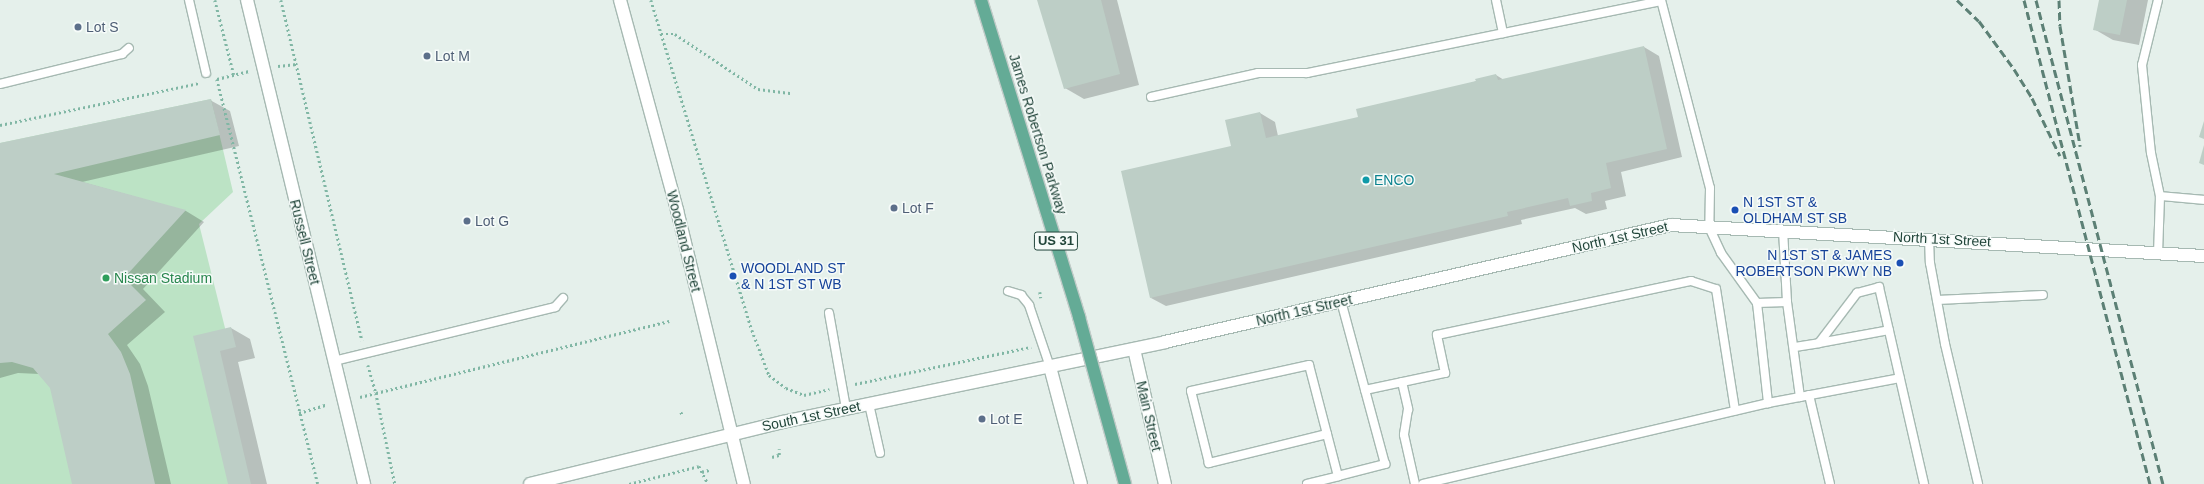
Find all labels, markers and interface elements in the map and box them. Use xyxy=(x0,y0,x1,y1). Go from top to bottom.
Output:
place label: Lot S xyxy=(86,19,119,35)
marker: Lot S xyxy=(73,22,83,32)
place label: Lot M xyxy=(435,48,470,64)
marker: Lot M xyxy=(422,51,432,61)
street label: James Robertson Parkway xyxy=(1006,52,1070,216)
place label: ENCO xyxy=(1374,172,1414,188)
marker: ENCO xyxy=(1361,175,1371,185)
street label: Woodland Street xyxy=(663,188,705,294)
place label: N 1ST ST & OLDHAM ST SB xyxy=(1743,194,1847,226)
street label: Russell Street xyxy=(286,198,324,286)
place label: Lot F xyxy=(902,200,934,216)
marker: Lot F xyxy=(889,203,899,213)
marker: N 1ST ST & OLDHAM ST SB xyxy=(1730,205,1740,215)
place label: Lot G xyxy=(475,213,509,229)
marker: Lot G xyxy=(462,216,472,226)
street label: North 1st Street xyxy=(1570,218,1670,256)
street label: North 1st Street xyxy=(1893,228,1991,250)
road number: US 31 xyxy=(1033,230,1079,252)
place label: N 1ST ST & JAMES ROBERTSON PKWY NB xyxy=(1735,247,1892,280)
marker: N 1ST ST & JAMES ROBERTSON PKWY NB xyxy=(1895,258,1905,268)
place label: WOODLAND ST & N 1ST ST WB xyxy=(741,260,845,292)
place label: Nissan Stadium xyxy=(114,270,212,286)
marker: WOODLAND ST & N 1ST ST WB xyxy=(728,271,738,281)
marker: Nissan Stadium xyxy=(101,273,111,283)
street label: North 1st Street xyxy=(1254,291,1354,329)
street label: Main Street xyxy=(1133,379,1165,453)
street label: South 1st Street xyxy=(760,397,862,435)
place label: Lot E xyxy=(990,411,1023,427)
marker: Lot E xyxy=(977,414,987,424)

